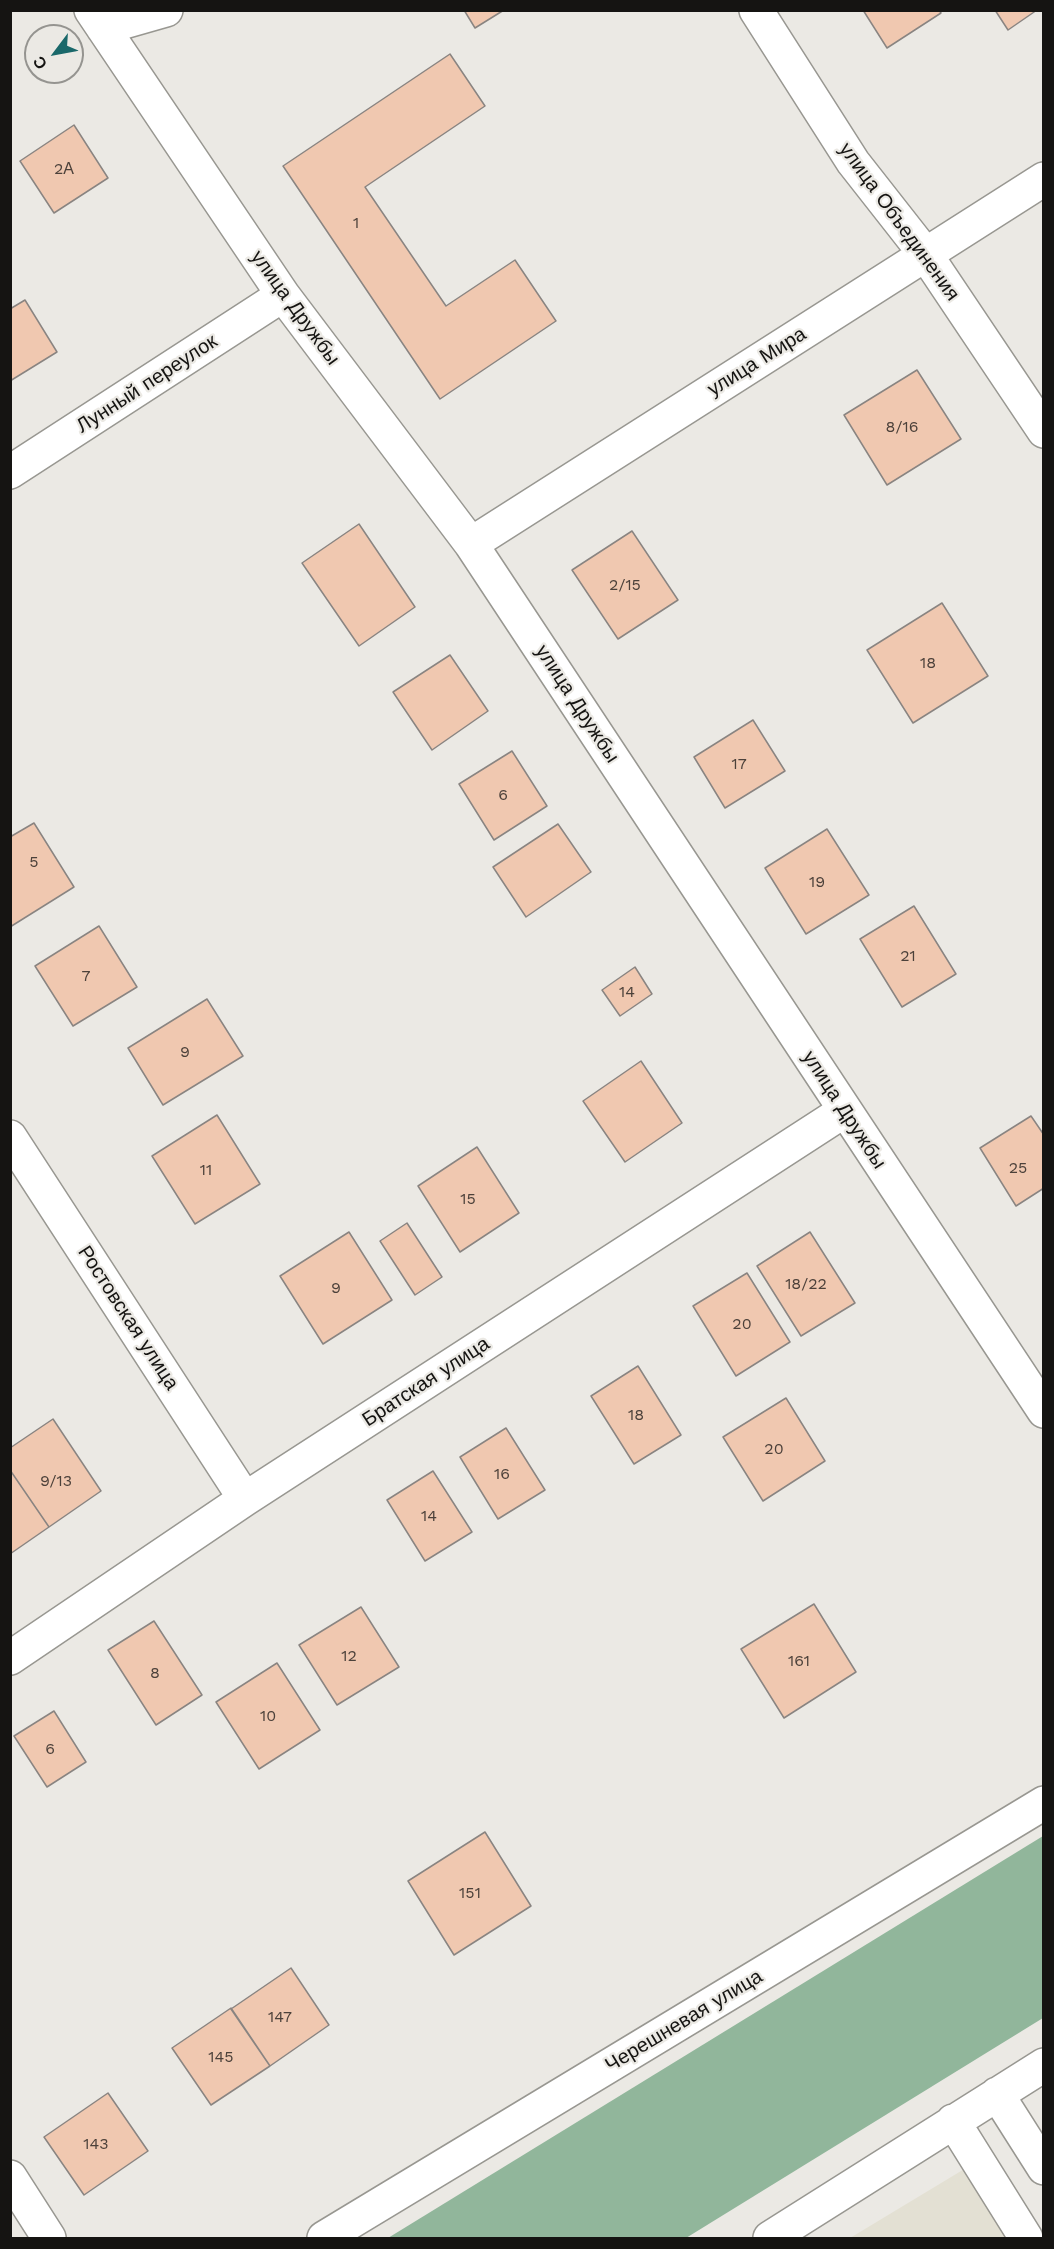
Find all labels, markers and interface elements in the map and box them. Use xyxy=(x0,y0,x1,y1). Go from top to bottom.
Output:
north arrow xyxy=(24,24,84,84)
text: С xyxy=(29,53,51,73)
street label: улица Объединения xyxy=(834,138,964,306)
house number: 2А xyxy=(54,159,74,179)
house number: 1 xyxy=(353,213,359,233)
street label: улица Дружбы xyxy=(245,246,345,370)
street label: улица Мира xyxy=(703,322,811,402)
street label: Лунный переулок xyxy=(72,330,222,438)
house number: 8/16 xyxy=(886,417,918,437)
house number: 2/15 xyxy=(609,575,641,595)
street label: улица Дружбы xyxy=(530,640,624,768)
house number: 18 xyxy=(920,653,936,673)
house number: 17 xyxy=(731,754,747,774)
house number: 6 xyxy=(498,785,508,805)
house number: 5 xyxy=(29,852,39,872)
house number: 19 xyxy=(809,872,825,892)
house number: 21 xyxy=(900,946,916,966)
house number: 7 xyxy=(82,966,90,986)
house number: 14 xyxy=(619,982,635,1002)
house number: 9 xyxy=(180,1042,190,1062)
street label: улица Дружбы xyxy=(797,1046,891,1174)
house number: 25 xyxy=(1009,1158,1027,1178)
house number: 11 xyxy=(200,1160,212,1180)
house number: 15 xyxy=(460,1189,476,1209)
street label: Ростовская улица xyxy=(72,1241,184,1395)
house number: 18/22 xyxy=(785,1274,827,1294)
house number: 9 xyxy=(331,1278,341,1298)
house number: 20 xyxy=(732,1314,752,1334)
street label: Братская улица xyxy=(358,1332,494,1432)
house number: 18 xyxy=(628,1405,644,1425)
house number: 20 xyxy=(764,1439,784,1459)
house number: 16 xyxy=(494,1464,510,1484)
house number: 9/13 xyxy=(40,1471,72,1491)
house number: 14 xyxy=(421,1506,437,1526)
house number: 12 xyxy=(341,1646,357,1666)
house number: 161 xyxy=(788,1651,810,1671)
house number: 8 xyxy=(150,1663,160,1683)
house number: 10 xyxy=(260,1706,276,1726)
house number: 6 xyxy=(45,1739,55,1759)
house number: 151 xyxy=(459,1883,481,1903)
street label: Черешневая улица xyxy=(601,1965,767,2077)
house number: 147 xyxy=(268,2007,292,2027)
house number: 145 xyxy=(208,2047,234,2067)
house number: 143 xyxy=(83,2134,109,2154)

